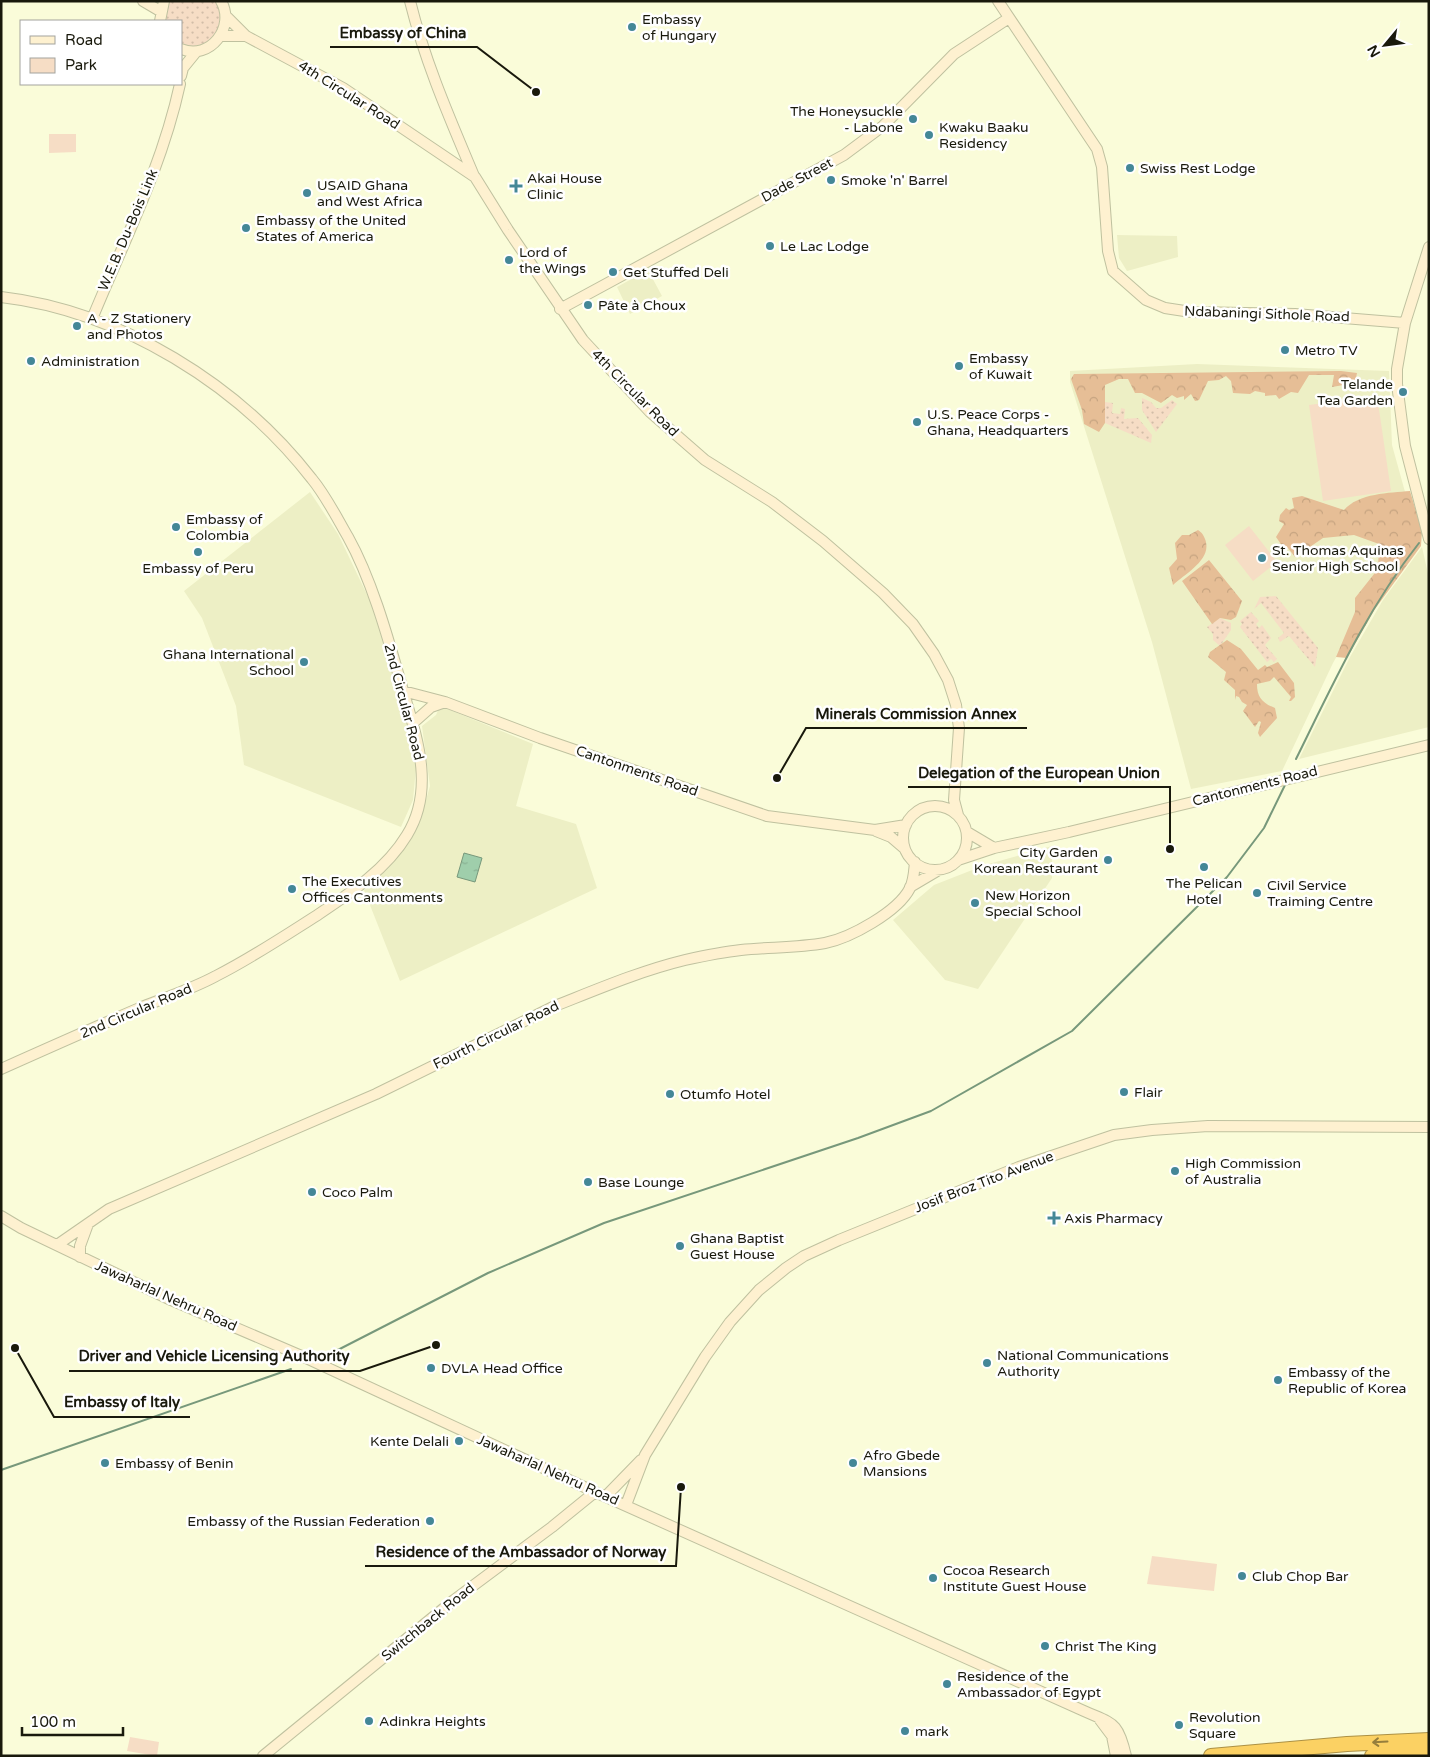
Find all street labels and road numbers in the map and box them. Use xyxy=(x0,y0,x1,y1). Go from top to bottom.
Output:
street label: 4th Circular Road xyxy=(295,57,403,133)
street label: Dade Street xyxy=(758,154,836,206)
street label: W.E.B. Du-Bois Link xyxy=(95,166,162,294)
street label: Ndabaningi Sithole Road xyxy=(1184,303,1350,325)
street label: 4th Circular Road xyxy=(588,346,682,440)
street label: 2nd Circular Road xyxy=(380,642,428,762)
street label: Cantonments Road xyxy=(574,742,700,800)
street label: Cantonments Road xyxy=(1191,762,1319,810)
street label: 2nd Circular Road xyxy=(78,980,194,1042)
street label: Fourth Circular Road xyxy=(430,997,562,1073)
street label: Josif Broz Tito Avenue xyxy=(912,1148,1056,1216)
street label: Jawaharlal Nehru Road xyxy=(92,1257,240,1335)
street label: Jawaharlal Nehru Road xyxy=(474,1431,622,1509)
street label: Switchback Road xyxy=(378,1579,478,1665)

